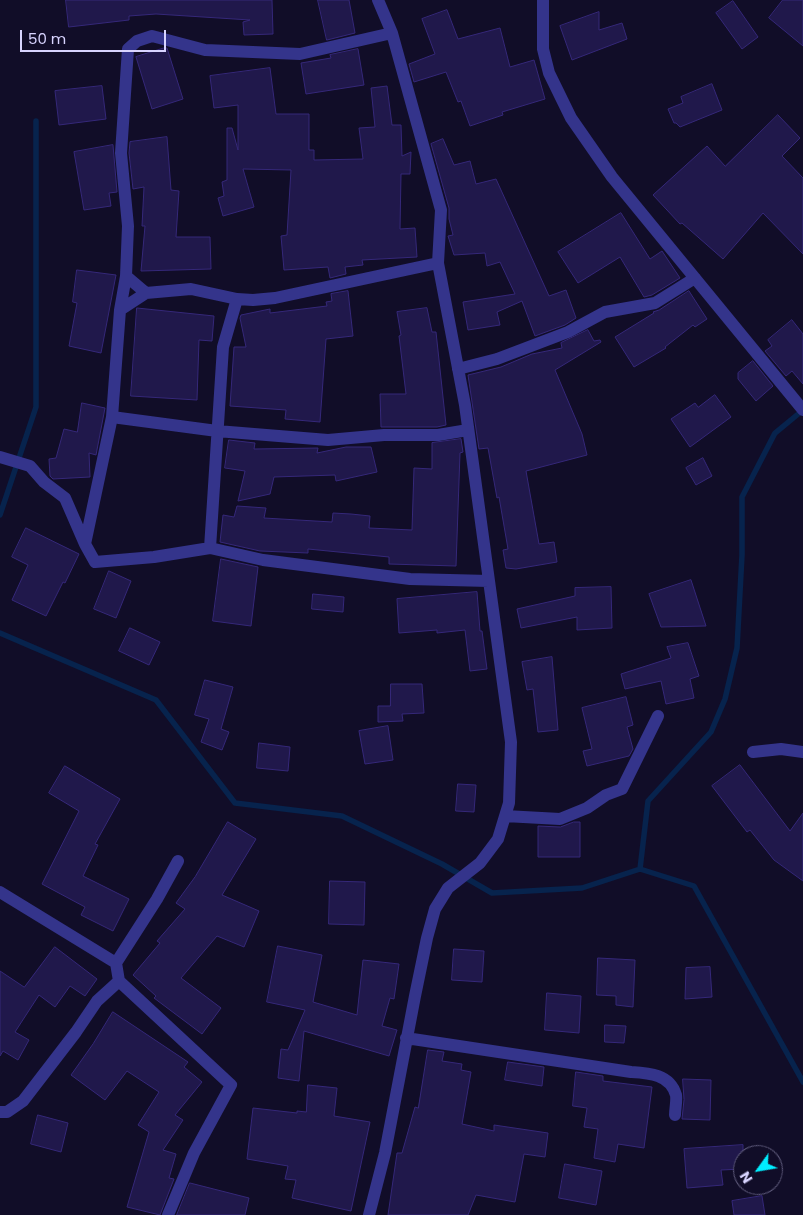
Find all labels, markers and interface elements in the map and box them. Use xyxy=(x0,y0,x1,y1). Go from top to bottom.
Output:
scale bar xyxy=(22,20,169,52)
text: 50 m xyxy=(28,28,66,49)
north arrow xyxy=(733,1145,783,1195)
text: N xyxy=(735,1168,757,1187)

